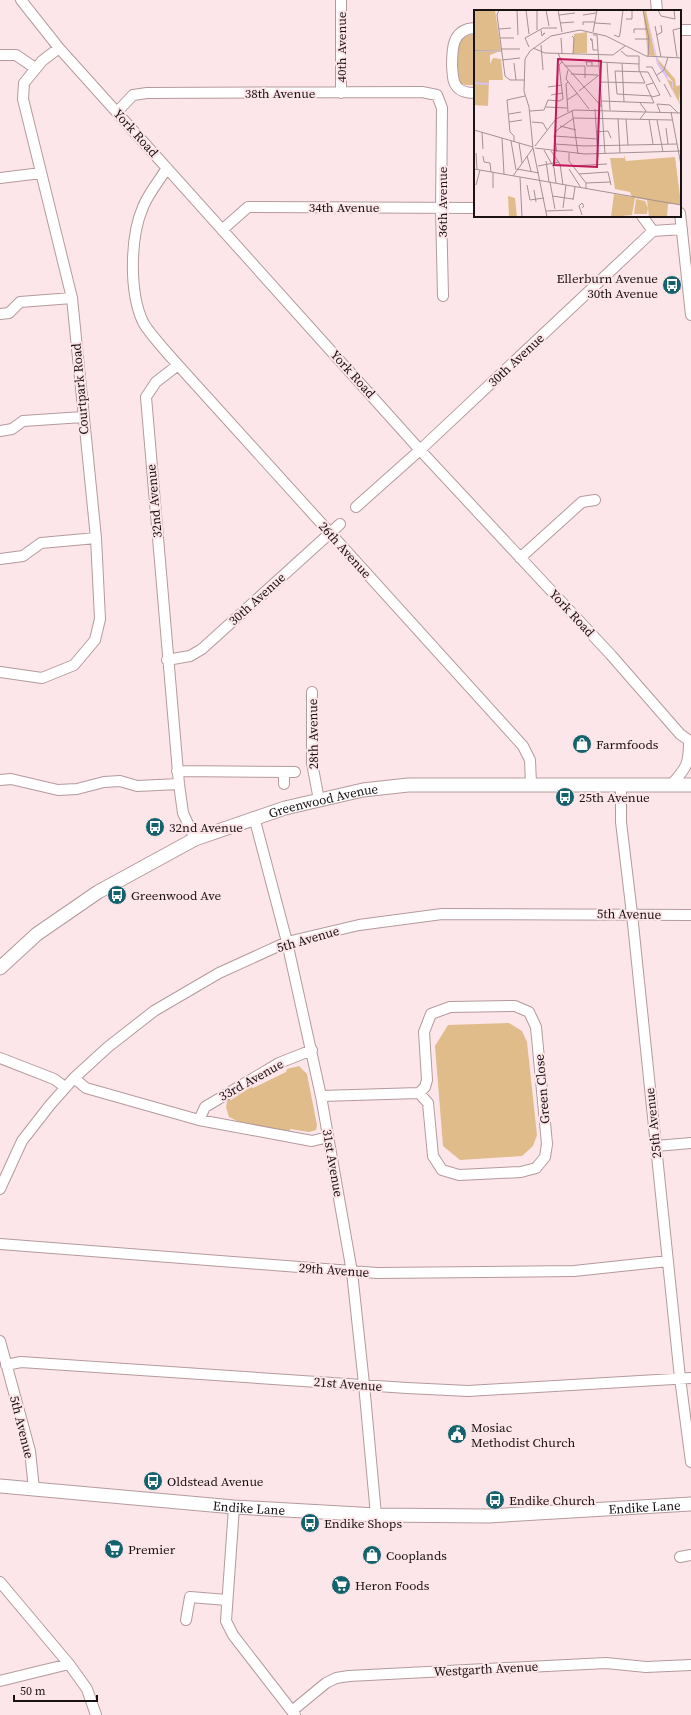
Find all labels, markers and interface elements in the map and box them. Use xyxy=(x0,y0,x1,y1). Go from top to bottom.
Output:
inset map xyxy=(474,10,681,217)
street label: 40th Avenue xyxy=(333,11,350,82)
street label: 38th Avenue xyxy=(245,85,316,102)
street label: York Road xyxy=(110,105,163,161)
street label: 36th Avenue xyxy=(434,166,451,237)
street label: 34th Avenue xyxy=(309,199,380,216)
place label: Ellerburn Avenue 30th Avenue xyxy=(556,270,658,302)
bus stop icon: Ellerburn Avenue 30th Avenue xyxy=(661,274,683,296)
street label: 30th Avenue xyxy=(484,329,548,390)
street label: Courtpark Road xyxy=(67,342,92,435)
street label: York Road xyxy=(327,346,380,402)
street label: 32nd Avenue xyxy=(142,463,166,539)
street label: 26th Avenue xyxy=(315,518,375,582)
street label: 30th Avenue xyxy=(225,569,289,629)
street label: York Road xyxy=(546,586,599,641)
street label: 28th Avenue xyxy=(304,698,322,770)
shop icon: Farmfoods xyxy=(571,733,593,755)
place label: Farmfoods xyxy=(596,736,659,753)
street label: Greenwood Avenue xyxy=(266,780,379,822)
bus stop icon: 25th Avenue xyxy=(554,786,576,808)
place label: 25th Avenue xyxy=(579,789,650,806)
bus stop icon: 32nd Avenue xyxy=(144,816,166,838)
place label: 32nd Avenue xyxy=(169,819,243,836)
bus stop icon: Greenwood Ave xyxy=(106,884,128,906)
place label: Greenwood Ave xyxy=(131,887,221,904)
street label: 5th Avenue xyxy=(597,905,662,923)
street label: 5th Avenue xyxy=(275,922,342,956)
street label: Green Close xyxy=(530,1053,554,1125)
street label: 33rd Avenue xyxy=(216,1055,287,1105)
street label: 25th Avenue xyxy=(641,1087,665,1159)
street label: 31st Avenue xyxy=(319,1128,347,1199)
street label: 29th Avenue xyxy=(298,1259,370,1281)
street label: 21st Avenue xyxy=(313,1373,383,1395)
street label: 5th Avenue xyxy=(6,1394,38,1461)
place label: Mosiac Methodist Church xyxy=(471,1419,576,1451)
public building icon: Mosiac Methodist Church xyxy=(446,1423,468,1445)
bus stop icon: Oldstead Avenue xyxy=(142,1470,164,1492)
place label: Oldstead Avenue xyxy=(167,1473,264,1490)
bus stop icon: Endike Church xyxy=(484,1489,506,1511)
place label: Endike Church xyxy=(509,1492,596,1509)
street label: Endike Lane xyxy=(608,1496,682,1517)
street label: Endike Lane xyxy=(212,1497,286,1518)
bus stop icon: Endike Shops xyxy=(299,1512,321,1534)
place label: Endike Shops xyxy=(324,1515,402,1532)
supermarket icon: Premier xyxy=(103,1538,125,1560)
place label: Premier xyxy=(128,1541,176,1558)
shop icon: Cooplands xyxy=(361,1544,383,1566)
place label: Cooplands xyxy=(386,1547,447,1564)
supermarket icon: Heron Foods xyxy=(330,1574,352,1596)
place label: Heron Foods xyxy=(355,1577,430,1594)
street label: Westgarth Avenue xyxy=(433,1658,539,1680)
scale bar xyxy=(14,1677,97,1703)
text: 50 m xyxy=(20,1683,46,1699)

